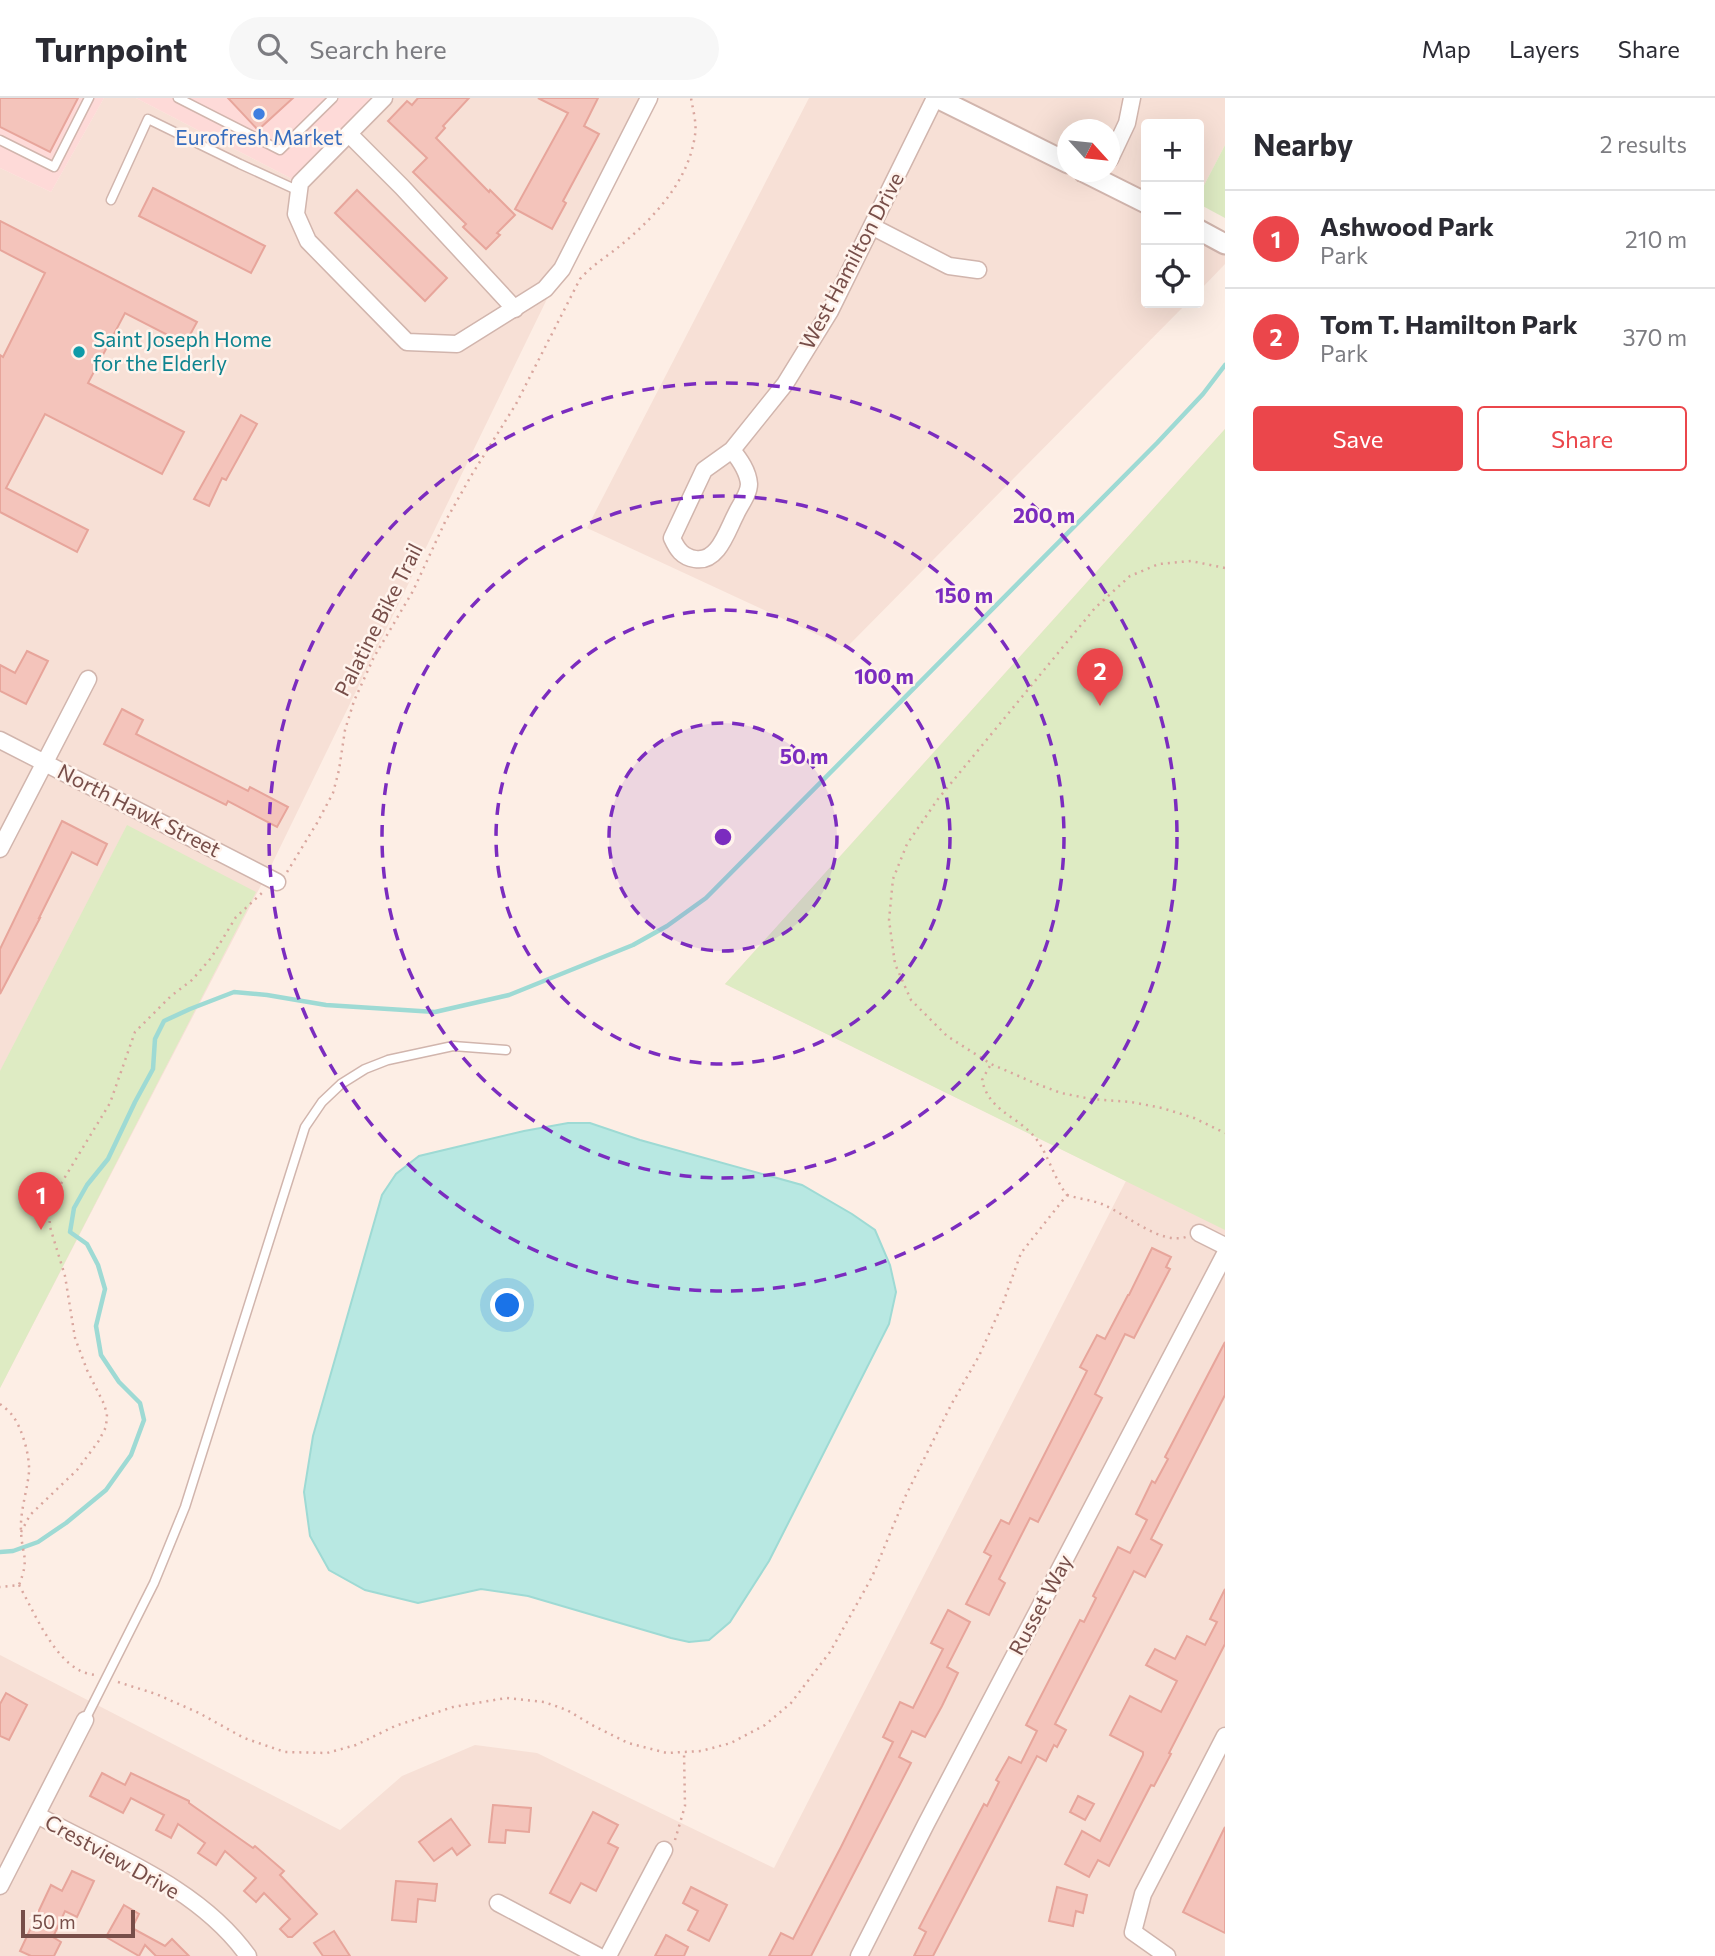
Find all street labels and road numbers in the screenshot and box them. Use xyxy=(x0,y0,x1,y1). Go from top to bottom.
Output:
street label: West Hamilton Drive xyxy=(793,168,908,353)
street label: Palatine Bike Trail xyxy=(328,539,427,700)
street label: North Hawk Street xyxy=(54,758,225,862)
street label: Russet Way xyxy=(1003,1550,1077,1659)
street label: Crestview Drive xyxy=(41,1808,184,1903)

